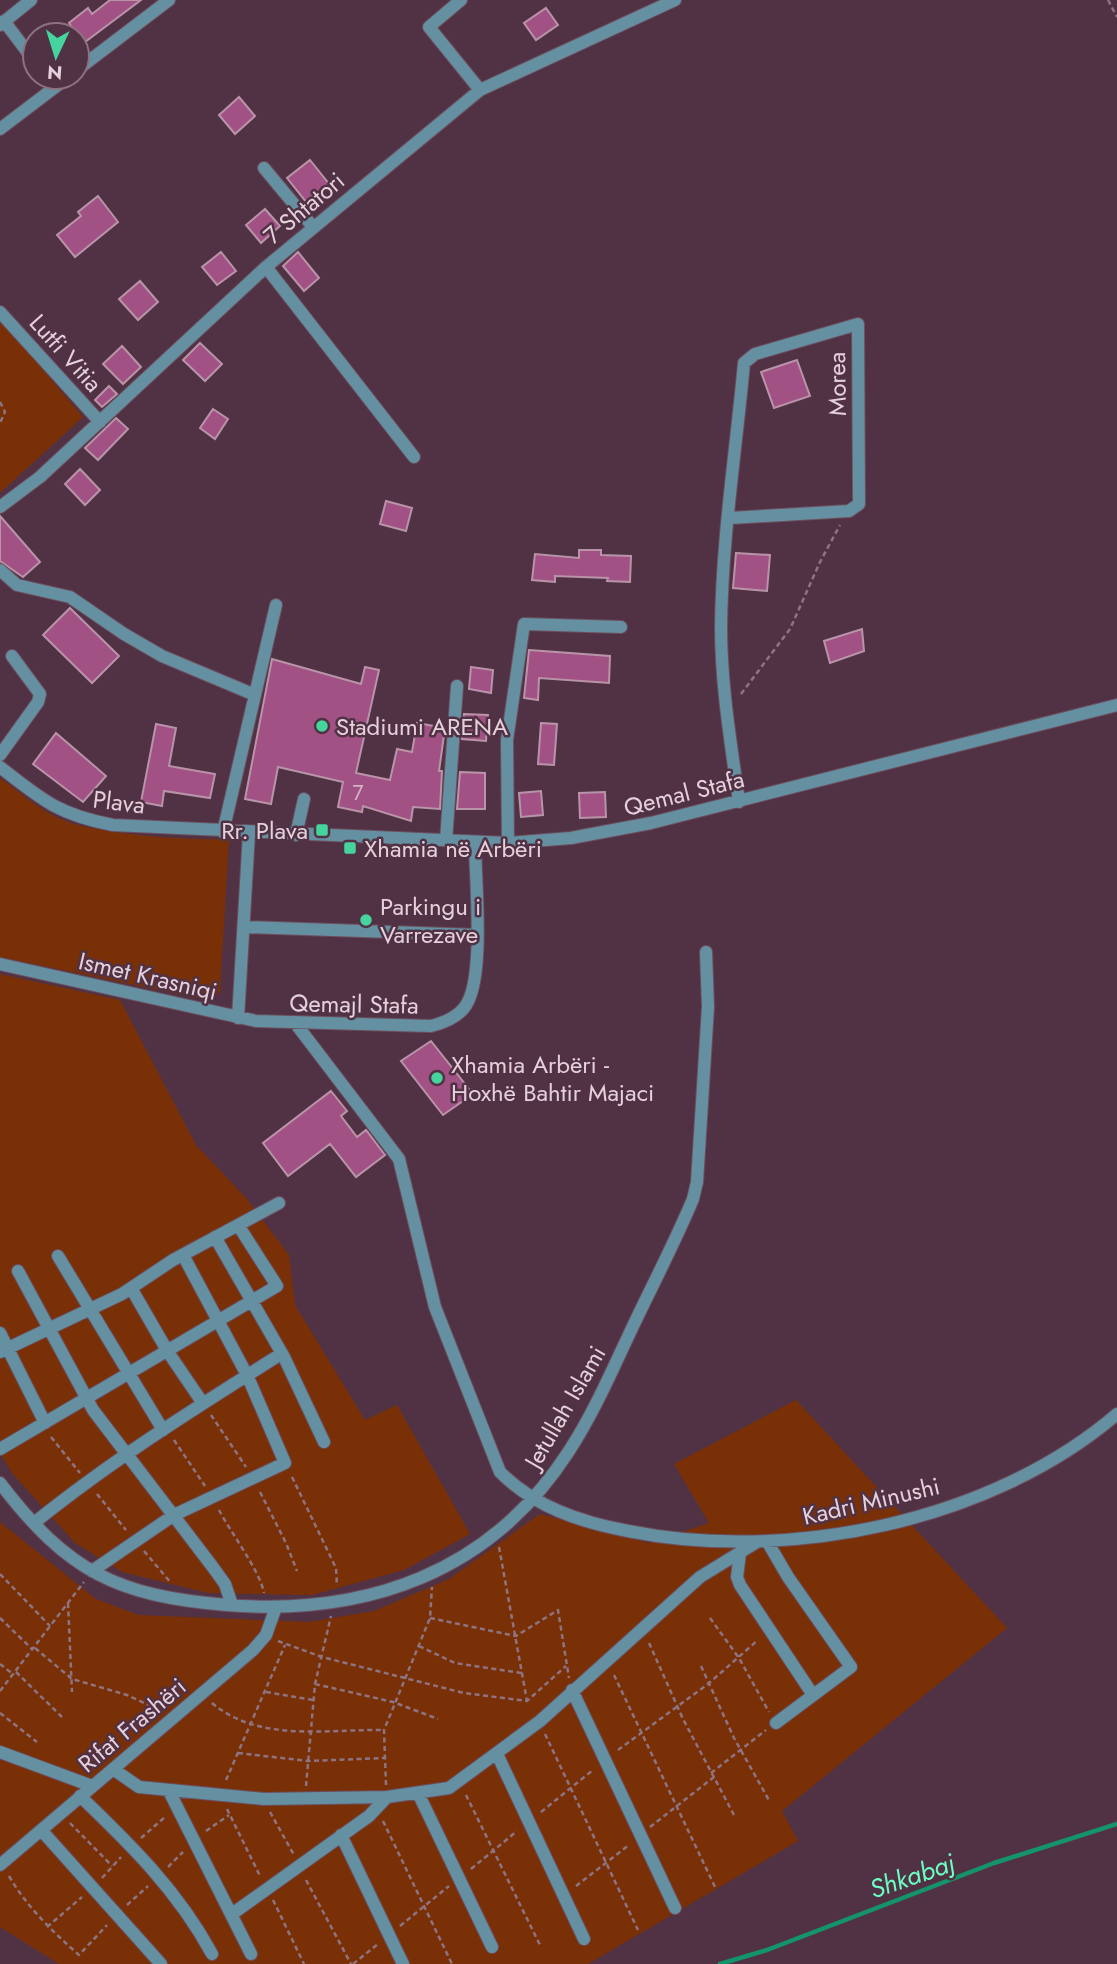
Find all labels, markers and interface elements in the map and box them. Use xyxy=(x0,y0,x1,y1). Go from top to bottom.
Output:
north arrow xyxy=(21,21,91,91)
text: N xyxy=(46,58,63,86)
street label: 7 Shtatori xyxy=(256,164,352,252)
street label: Lutfi Vitia xyxy=(21,306,111,400)
street label: Morea xyxy=(819,352,855,416)
place label: Stadiumi ARENA xyxy=(336,709,508,744)
marker: Stadiumi ARENA xyxy=(314,718,330,734)
street label: Qemal Stafa xyxy=(620,761,748,825)
house number: 7 xyxy=(352,778,364,808)
street label: Plava xyxy=(91,781,147,823)
place label: Rr. Plava xyxy=(221,813,308,848)
marker: Rr. Plava xyxy=(314,822,330,838)
place label: Xhamia në Arbëri xyxy=(364,831,542,866)
marker: Xhamia në Arbëri xyxy=(342,840,358,856)
place label: Parkingu i Varrezave xyxy=(380,889,481,952)
marker: Parkingu i Varrezave xyxy=(358,912,374,928)
street label: Ismet Krasniqi xyxy=(75,943,221,1009)
street label: Qemajl Stafa xyxy=(289,985,419,1023)
place label: Xhamia Arbëri - Hoxhë Bahtir Majaci xyxy=(451,1047,654,1110)
marker: Xhamia Arbëri - Hoxhë Bahtir Majaci xyxy=(429,1070,445,1086)
street label: Jetullah Islami xyxy=(514,1339,614,1477)
street label: Kadri Minushi xyxy=(799,1468,943,1534)
street label: Rifat Frashëri xyxy=(70,1669,194,1781)
water label: Shkabaj xyxy=(864,1844,960,1908)

